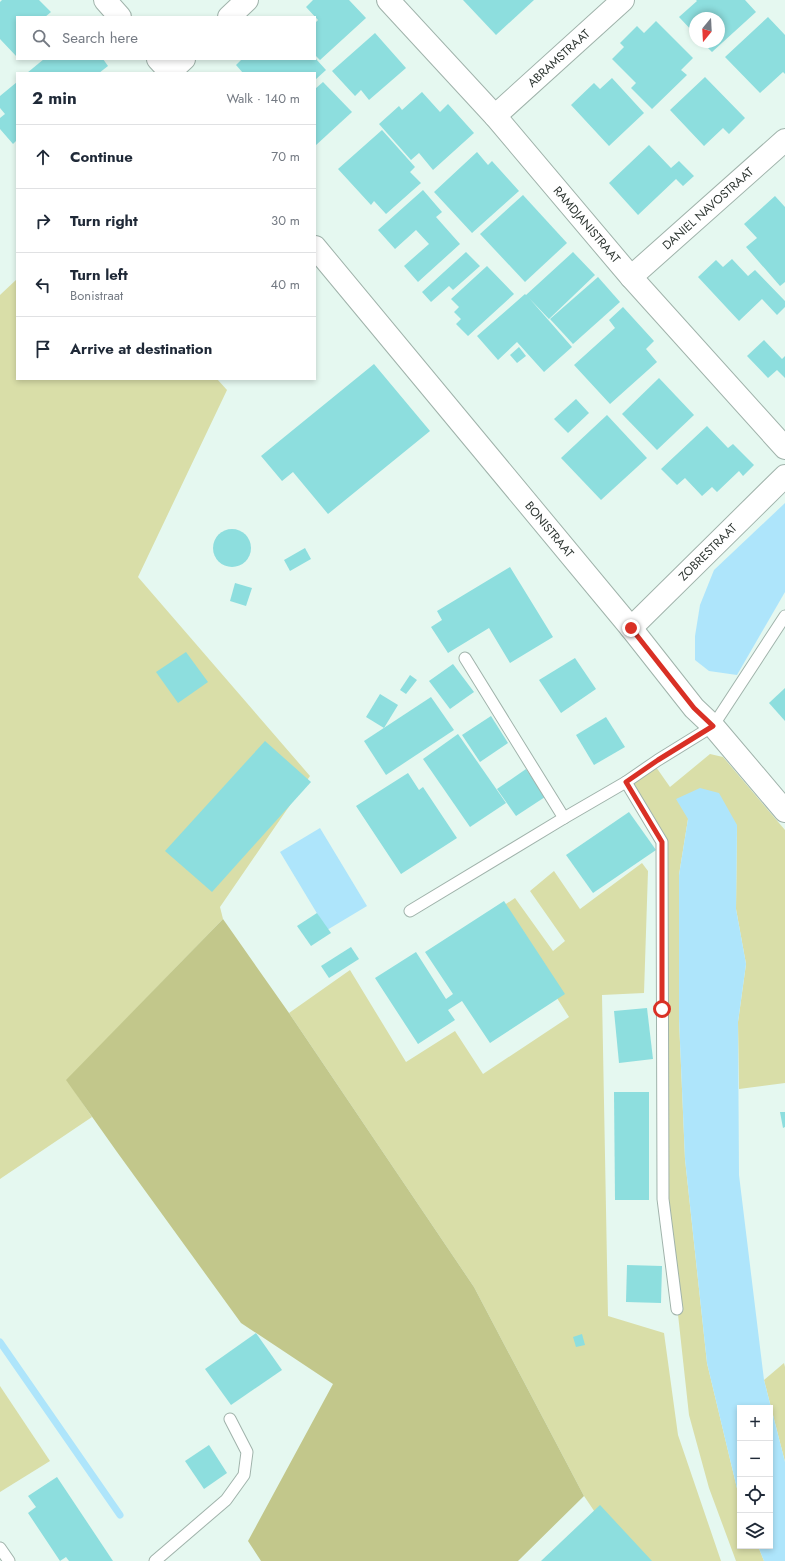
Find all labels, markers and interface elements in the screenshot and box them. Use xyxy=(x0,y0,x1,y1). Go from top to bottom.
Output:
north arrow xyxy=(689,12,725,48)
search box xyxy=(16,16,316,60)
street label: ABRAMSTRAAT xyxy=(523,25,594,91)
icon: search xyxy=(30,27,52,49)
text: Search here xyxy=(62,27,138,49)
text: 2 min xyxy=(32,86,77,110)
text: Walk · 140 m xyxy=(226,89,300,108)
icon: ahead xyxy=(32,146,54,168)
text: Continue xyxy=(70,146,133,168)
text: 70 m xyxy=(271,147,300,166)
street label: DANIEL NAVOSTRAAT xyxy=(658,163,758,254)
street label: RAMDJANISTRAAT xyxy=(549,182,625,267)
icon: right xyxy=(32,210,54,232)
text: Turn right xyxy=(70,210,138,232)
text: 30 m xyxy=(271,211,300,230)
text: Turn left xyxy=(70,264,128,286)
icon: left xyxy=(32,274,54,296)
text: 40 m xyxy=(271,275,300,294)
text: Bonistraat xyxy=(70,286,123,305)
icon: arrive xyxy=(32,338,54,360)
text: Arrive at destination xyxy=(70,338,212,360)
street label: BONISTRAAT xyxy=(521,497,578,562)
street label: ZOBRESTRAAT xyxy=(675,519,741,585)
route end xyxy=(622,619,640,637)
route start xyxy=(653,1000,671,1018)
map controls xyxy=(737,1405,773,1549)
button: + xyxy=(737,1405,773,1441)
button: − xyxy=(737,1441,773,1477)
button: locate xyxy=(737,1477,773,1513)
button: layers xyxy=(737,1513,773,1549)

